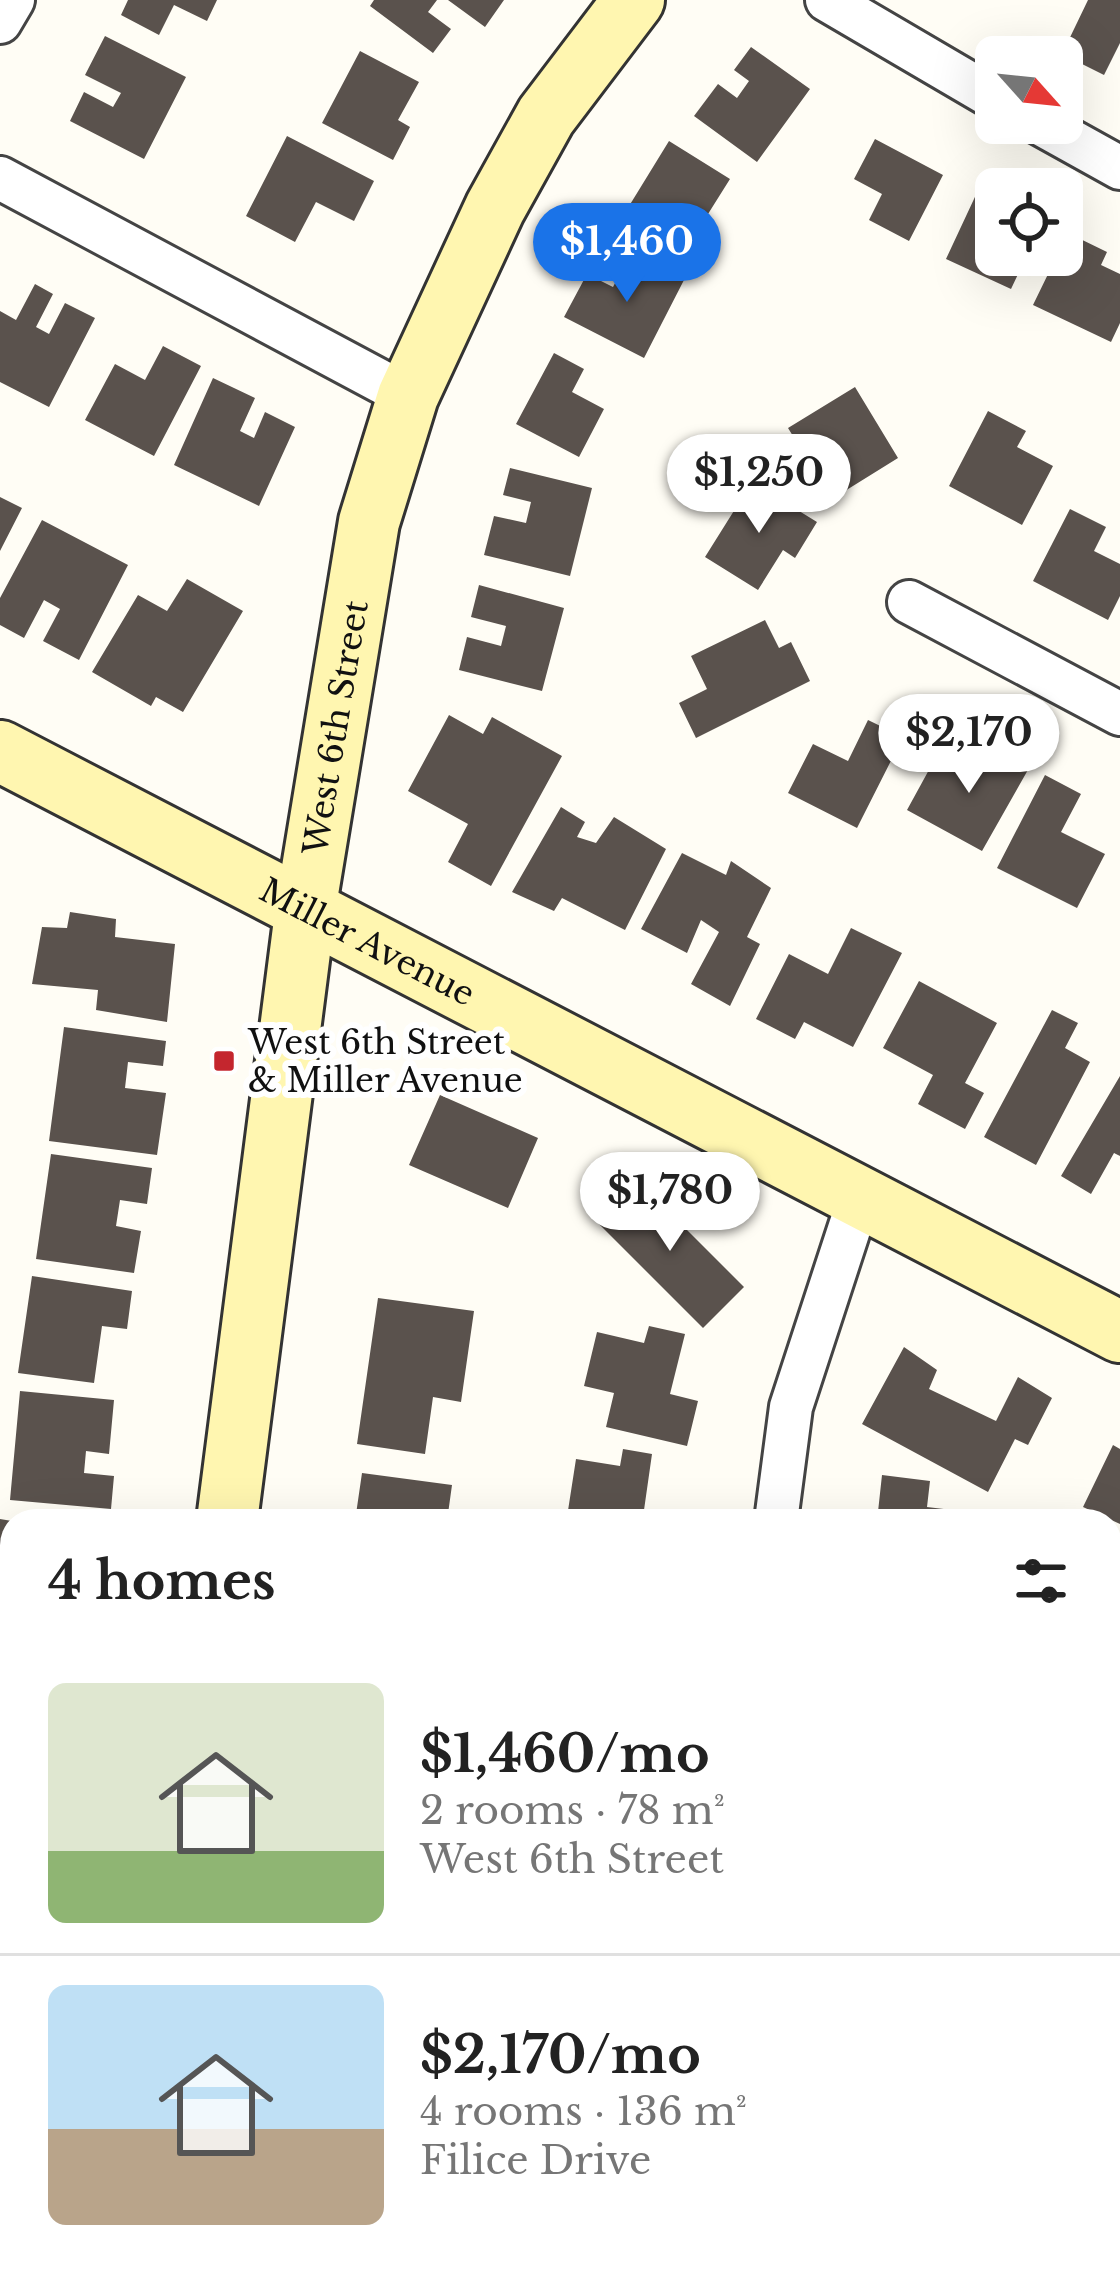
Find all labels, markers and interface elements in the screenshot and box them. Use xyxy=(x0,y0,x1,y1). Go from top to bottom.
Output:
north arrow xyxy=(975,36,1083,144)
map controls xyxy=(975,36,1083,276)
button: locate xyxy=(975,168,1083,276)
pin: $1,460 xyxy=(529,203,725,305)
text: $1,460 xyxy=(560,217,694,266)
pin: $1,250 xyxy=(661,434,857,536)
text: $1,250 xyxy=(694,448,824,497)
street label: West 6th Street xyxy=(294,597,377,859)
pin: $2,170 xyxy=(871,694,1067,796)
text: $2,170 xyxy=(905,708,1033,757)
street label: Miller Avenue xyxy=(253,869,482,1015)
place label: West 6th Street & Miller Avenue xyxy=(247,1022,523,1101)
marker: West 6th Street & Miller Avenue xyxy=(211,1048,237,1074)
pin: $1,780 xyxy=(572,1152,768,1254)
text: $1,780 xyxy=(607,1166,733,1215)
icon: filters xyxy=(1008,1548,1074,1614)
text: 4 homes xyxy=(48,1550,276,1613)
text: $1,460/mo xyxy=(420,1723,710,1786)
icon: home xyxy=(144,1731,288,1875)
text: 2 rooms · 78 m² xyxy=(420,1786,725,1835)
text: West 6th Street xyxy=(420,1835,724,1884)
text: $2,170/mo xyxy=(420,2024,701,2087)
icon: home xyxy=(144,2033,288,2177)
text: 4 rooms · 136 m² xyxy=(420,2087,747,2136)
text: Filice Drive xyxy=(420,2136,651,2185)

